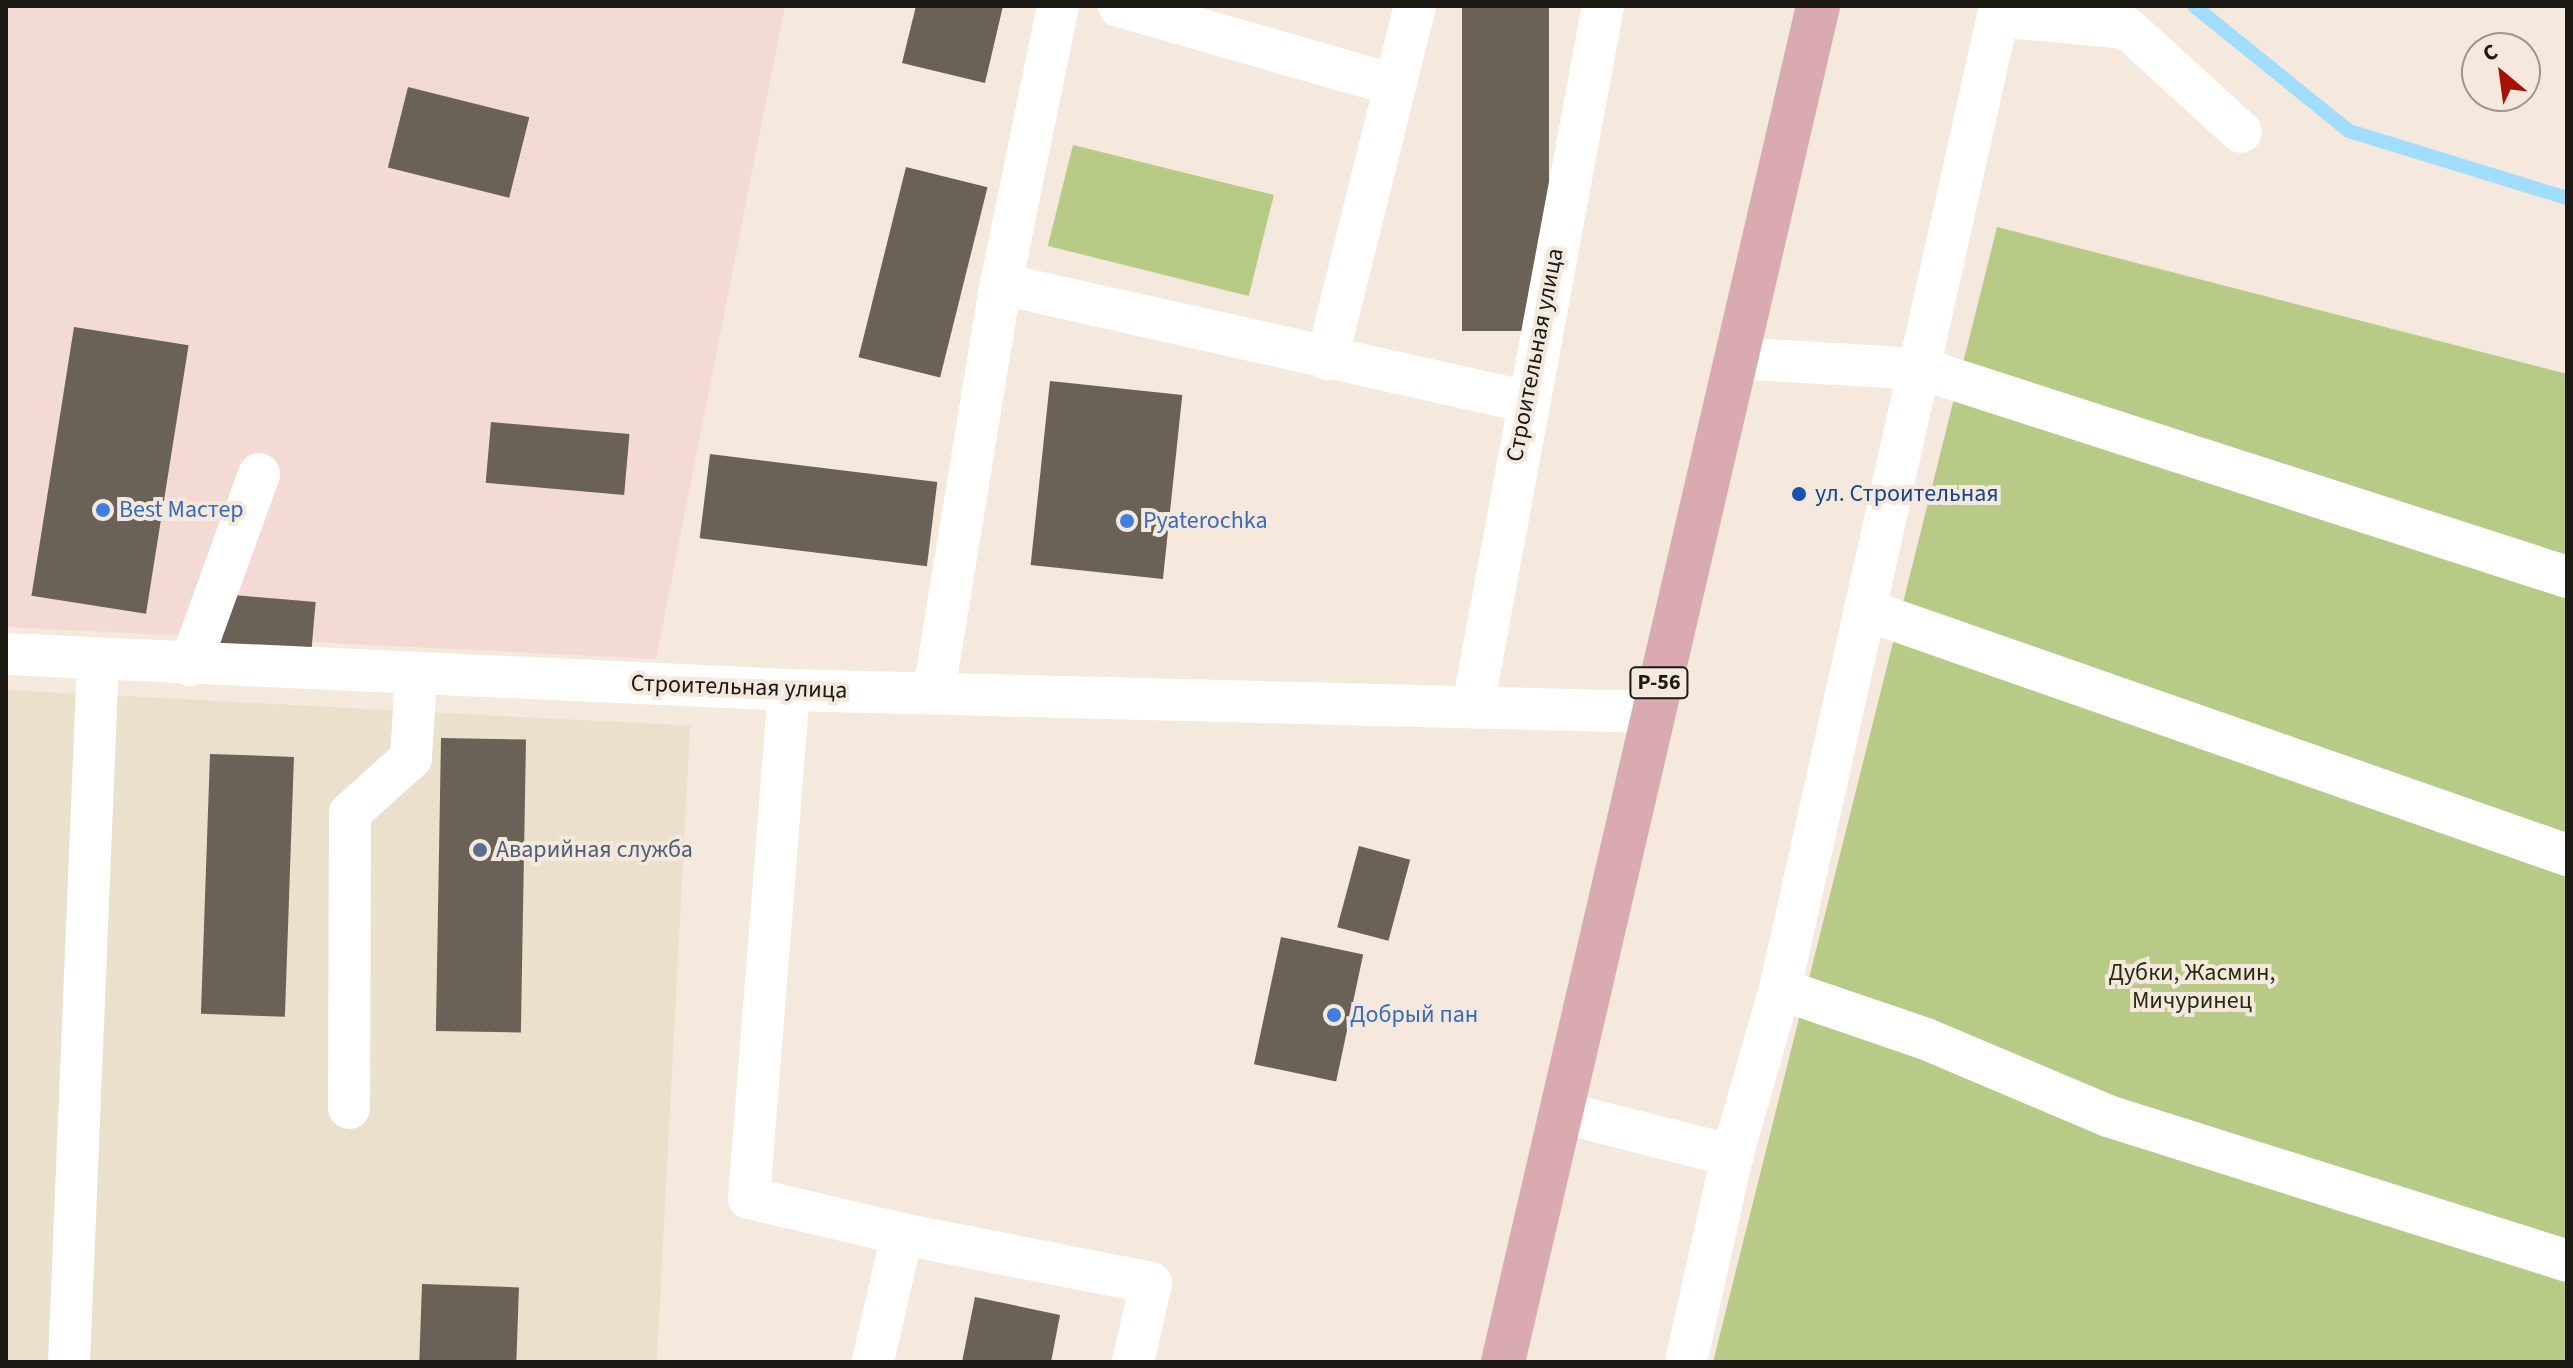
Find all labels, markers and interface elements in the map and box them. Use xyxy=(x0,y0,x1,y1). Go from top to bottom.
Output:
north arrow xyxy=(2461,32,2541,112)
text: С xyxy=(2477,36,2504,70)
street label: Строительная улица xyxy=(1500,246,1570,464)
place label: ул. Строительная xyxy=(1815,480,1999,508)
marker: ул. Строительная xyxy=(1790,485,1808,503)
place label: Best Мастер xyxy=(119,496,244,524)
marker: Best Мастер xyxy=(94,501,112,519)
place label: Pyaterochka xyxy=(1143,507,1268,535)
marker: Pyaterochka xyxy=(1118,512,1136,530)
road number: Р-56 xyxy=(1629,665,1689,701)
street label: Строительная улица xyxy=(630,669,848,705)
place label: Аварийная служба xyxy=(496,836,693,864)
marker: Аварийная служба xyxy=(471,841,489,859)
park label: Дубки, Жасмин, Мичуринец xyxy=(2108,959,2276,1015)
place label: Добрый пан xyxy=(1350,1001,1478,1029)
marker: Добрый пан xyxy=(1325,1006,1343,1024)

